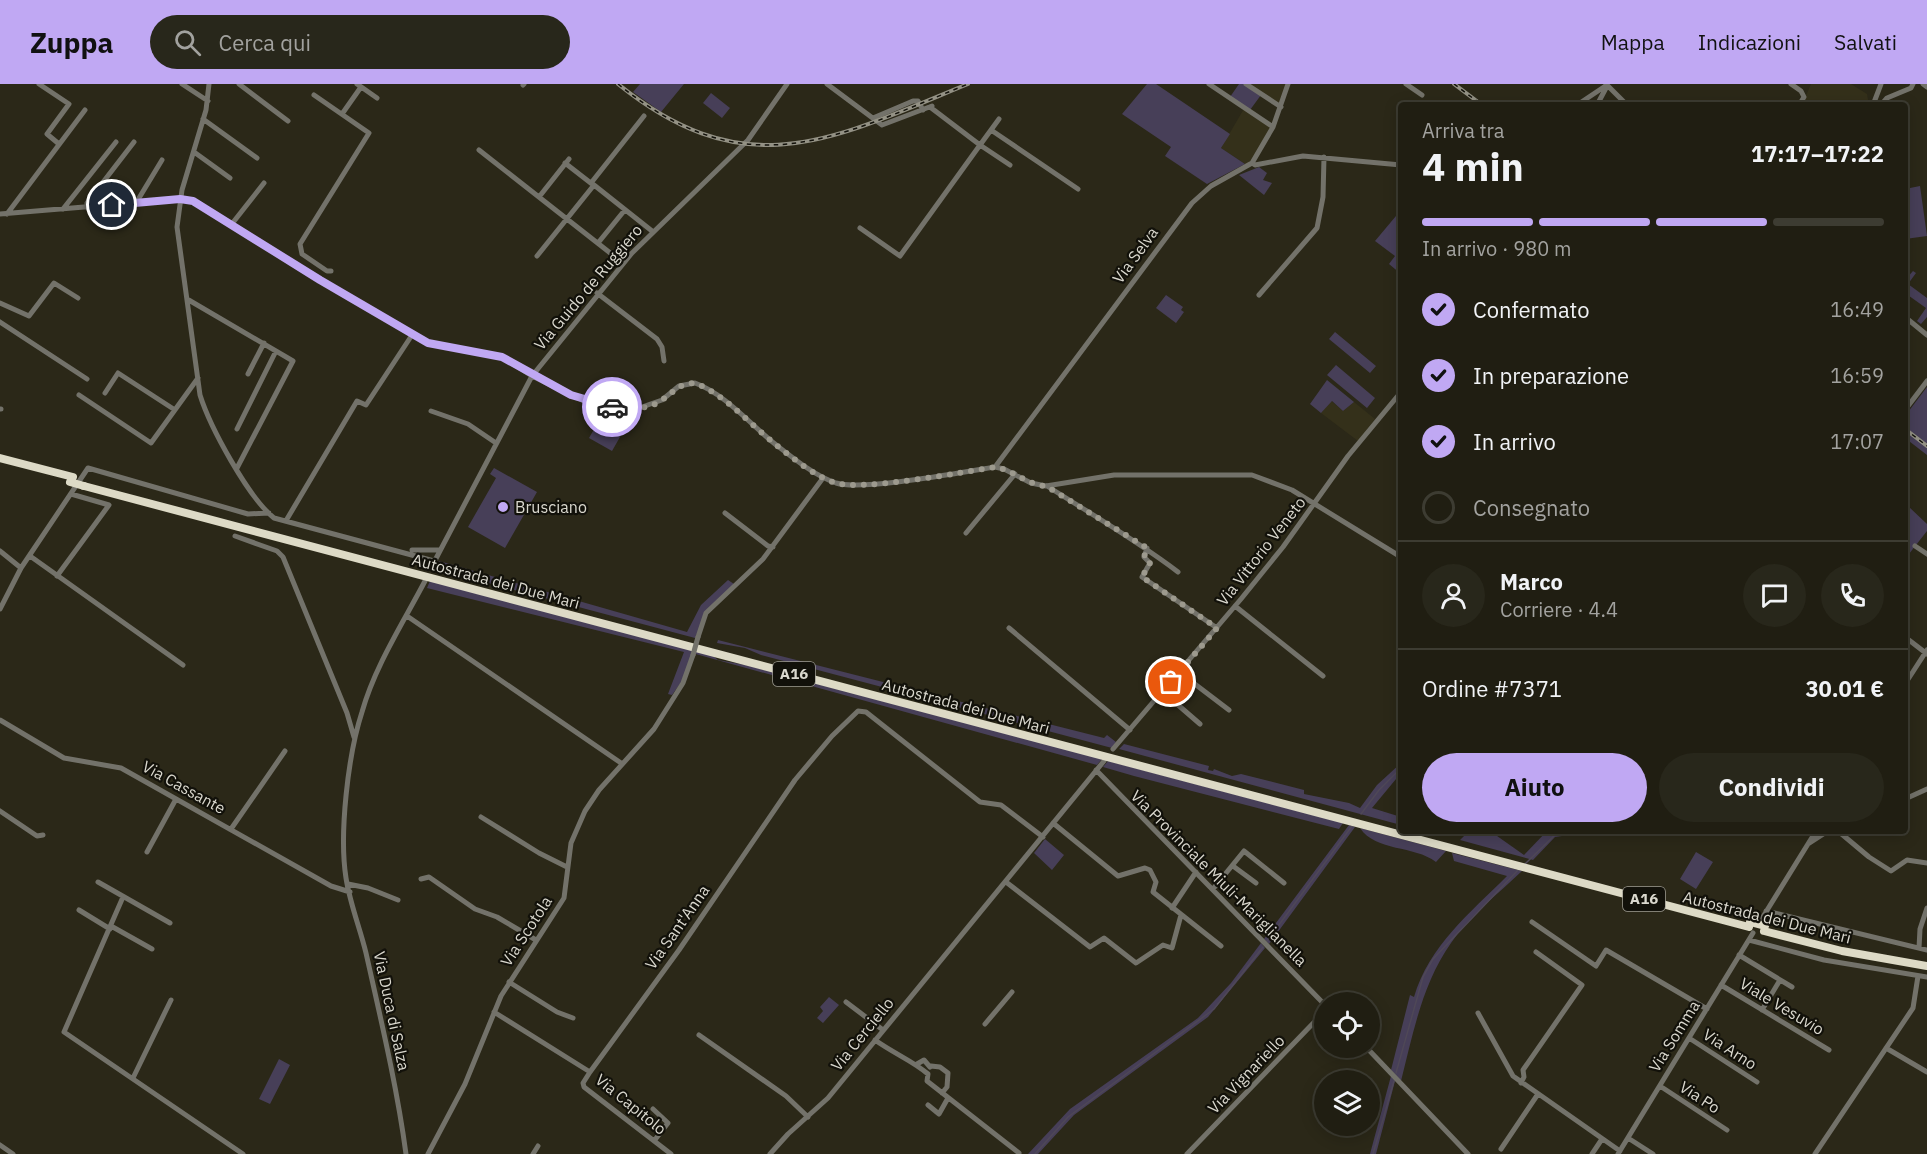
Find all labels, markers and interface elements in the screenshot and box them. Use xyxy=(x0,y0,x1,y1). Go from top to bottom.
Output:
search box xyxy=(150,15,570,69)
text: Zuppa xyxy=(30,24,114,61)
icon: search xyxy=(171,26,204,59)
text: Cerca qui xyxy=(219,28,311,57)
text: Mappa xyxy=(1601,28,1665,56)
text: Indicazioni xyxy=(1698,28,1801,56)
text: Salvati xyxy=(1834,28,1897,56)
text: Arriva tra xyxy=(1422,117,1505,144)
text: 17:17–17:22 xyxy=(1751,139,1884,168)
text: 4 min xyxy=(1422,141,1524,192)
pin xyxy=(86,179,137,230)
icon: home xyxy=(95,188,128,221)
street label: Via Guido de Ruggiero xyxy=(530,220,646,354)
street label: Via Selva xyxy=(1108,223,1162,287)
text: In arrivo · 980 m xyxy=(1422,235,1571,262)
icon: check xyxy=(1422,293,1455,326)
text: Confermato xyxy=(1473,295,1590,324)
text: 16:49 xyxy=(1830,296,1884,323)
icon: check xyxy=(1422,359,1455,392)
text: In preparazione xyxy=(1473,361,1629,390)
text: 16:59 xyxy=(1830,362,1884,389)
courier xyxy=(582,377,642,437)
icon: car xyxy=(596,391,629,424)
icon: check xyxy=(1422,425,1455,458)
text: In arrivo xyxy=(1473,427,1556,456)
text: 17:07 xyxy=(1830,428,1884,455)
street label: Via Vittorio Veneto xyxy=(1212,492,1310,609)
text: Consegnato xyxy=(1473,493,1590,522)
place label: Brusciano xyxy=(515,497,587,517)
marker: Brusciano xyxy=(496,500,510,514)
street label: Autostrada dei Due Mari xyxy=(410,549,582,613)
button: person xyxy=(1422,564,1485,627)
button: chat xyxy=(1743,564,1806,627)
button: phone xyxy=(1821,564,1884,627)
text: Marco xyxy=(1500,567,1563,596)
text: Corriere · 4.4 xyxy=(1500,596,1618,623)
pin xyxy=(1145,656,1196,707)
road number: A16 xyxy=(773,662,815,686)
icon: bag xyxy=(1154,665,1187,698)
street label: Autostrada dei Due Mari xyxy=(880,674,1052,738)
text: Ordine #7371 xyxy=(1422,674,1562,703)
text: 30.01 € xyxy=(1805,674,1884,703)
button: Aiuto xyxy=(1422,753,1647,822)
button: Condividi xyxy=(1659,753,1884,822)
street label: Via Cassante xyxy=(139,756,229,818)
street label: Via Provinciale Miuli-Mariglianella xyxy=(1127,786,1312,971)
street label: Via Sant'Anna xyxy=(641,880,714,973)
street label: Autostrada dei Due Mari xyxy=(1681,886,1853,948)
road number: A16 xyxy=(1623,887,1665,911)
street label: Via Scotola xyxy=(496,892,556,970)
street label: Via Duca di Salza xyxy=(370,950,415,1073)
street label: Viale Vesuvio xyxy=(1736,973,1828,1039)
map controls xyxy=(1314,992,1380,1136)
button: locate xyxy=(1314,992,1380,1058)
street label: Via Cerciello xyxy=(826,993,898,1075)
street label: Via Somma xyxy=(1644,996,1704,1076)
street label: Via Arno xyxy=(1699,1024,1761,1074)
street label: Via Vignariello xyxy=(1203,1030,1289,1118)
street label: Via Capitolo xyxy=(591,1069,671,1139)
button: layers xyxy=(1314,1070,1380,1136)
street label: Via Po xyxy=(1676,1077,1724,1117)

